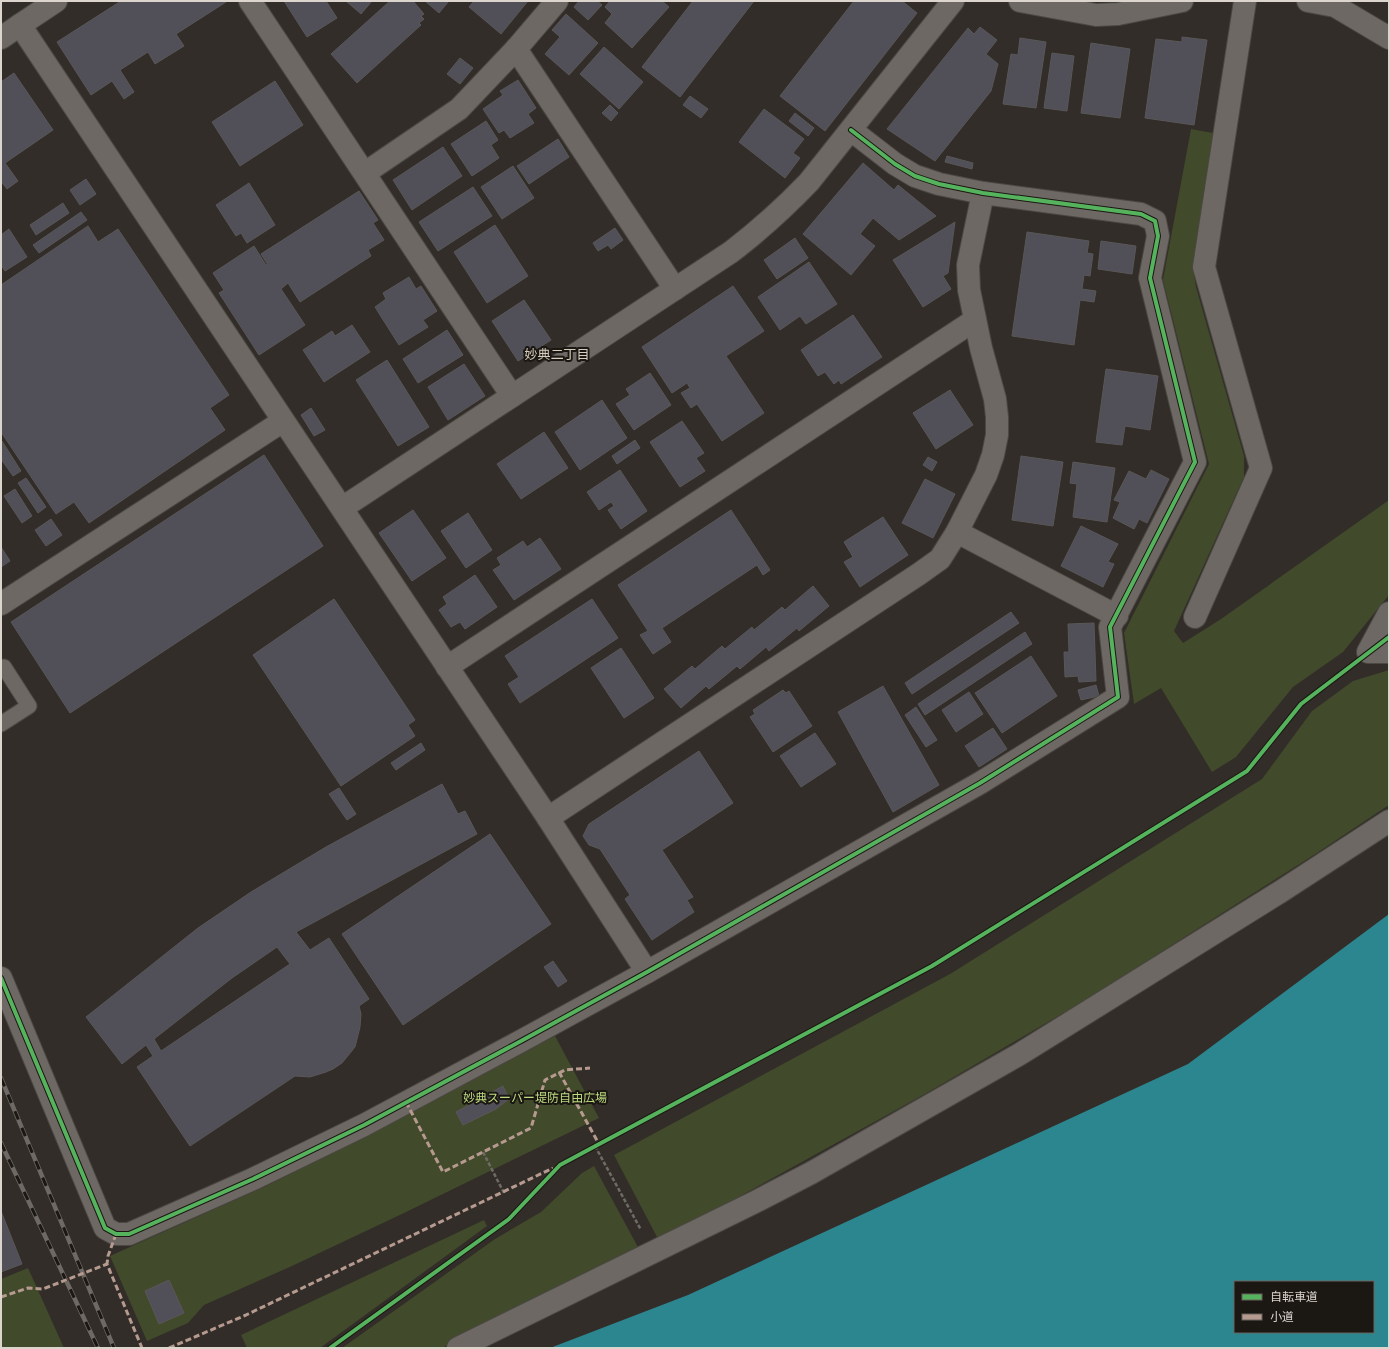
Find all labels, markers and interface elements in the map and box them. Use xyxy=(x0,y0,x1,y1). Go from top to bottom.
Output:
district label: 妙典二丁目 xyxy=(524,347,590,363)
park label: 妙典スーパー堤防自由広場 xyxy=(463,1091,607,1105)
legend xyxy=(1234,1281,1374,1333)
text: 自転車道 xyxy=(1270,1290,1318,1304)
text: 小道 xyxy=(1270,1310,1294,1324)

